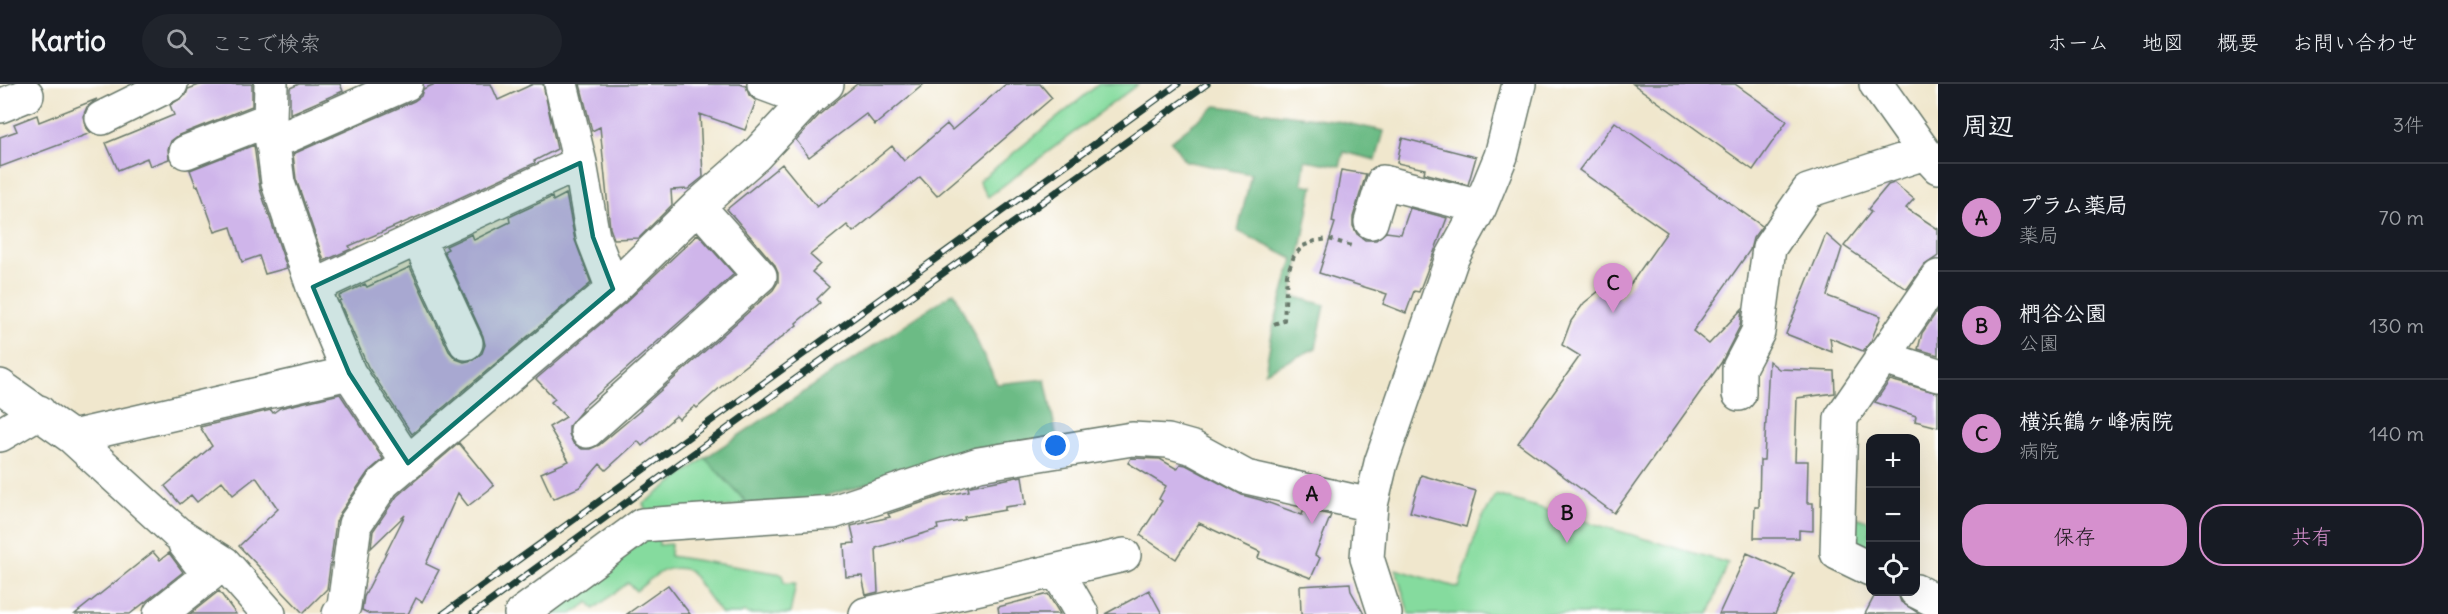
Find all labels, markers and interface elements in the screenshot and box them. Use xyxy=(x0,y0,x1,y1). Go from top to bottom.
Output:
search box xyxy=(142,14,562,68)
text: Kartio xyxy=(30,23,106,59)
icon: search xyxy=(163,25,196,58)
text: ここで検索 xyxy=(211,29,321,57)
text: ホーム xyxy=(2047,29,2109,56)
text: 地図 xyxy=(2142,29,2184,56)
text: 概要 xyxy=(2217,29,2259,56)
text: お問い合わせ xyxy=(2292,29,2418,56)
text: 周辺 xyxy=(1962,109,2014,142)
text: 3件 xyxy=(2393,112,2424,137)
text: プラム薬局 xyxy=(2019,191,2128,219)
text: A xyxy=(1975,205,1988,230)
text: 70 m xyxy=(2379,205,2424,230)
text: 薬局 xyxy=(2019,222,2059,247)
pin: C xyxy=(1594,264,1632,313)
text: 椚谷公園 xyxy=(2019,299,2107,327)
text: B xyxy=(1975,313,1988,338)
text: 130 m xyxy=(2369,313,2424,338)
text: 公園 xyxy=(2019,330,2059,355)
text: 横浜鶴ヶ峰病院 xyxy=(2019,407,2173,435)
text: C xyxy=(1975,421,1988,446)
text: 140 m xyxy=(2369,421,2424,446)
your location xyxy=(1041,431,1070,460)
map controls xyxy=(1866,434,1920,596)
button: + xyxy=(1866,434,1920,488)
text: 病院 xyxy=(2019,438,2059,463)
pin: A xyxy=(1292,474,1332,524)
button: − xyxy=(1866,488,1920,542)
pin: B xyxy=(1548,494,1586,543)
button: 保存 xyxy=(1962,504,2187,566)
button: 共有 xyxy=(2199,504,2424,566)
button: locate xyxy=(1866,542,1920,596)

